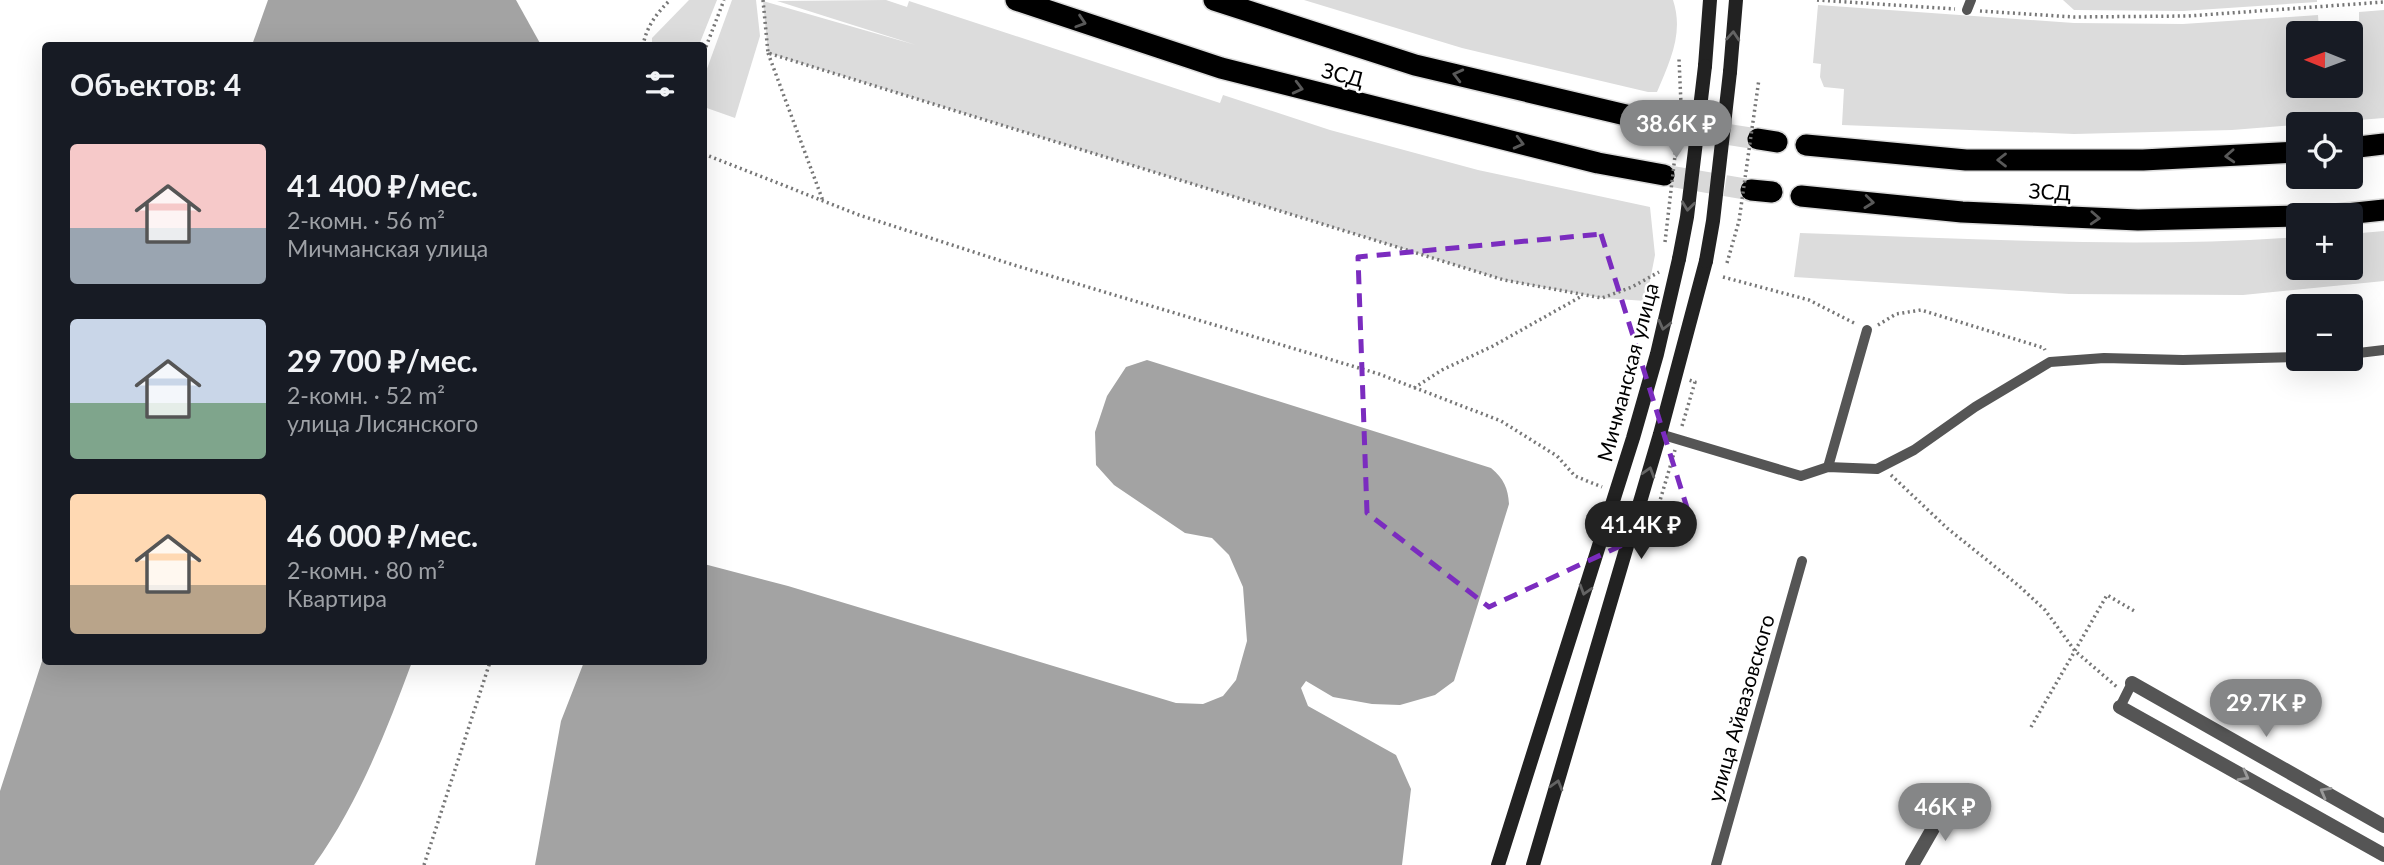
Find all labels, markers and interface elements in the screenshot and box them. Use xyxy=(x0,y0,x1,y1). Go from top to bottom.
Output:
one-way arrow xyxy=(1075,13,1087,28)
north arrow xyxy=(2286,21,2362,98)
map controls xyxy=(2286,21,2363,371)
one-way arrow xyxy=(1725,30,1740,41)
street label: ЗСД xyxy=(1319,57,1367,91)
icon: filters xyxy=(641,65,679,103)
text: Объектов: 4 xyxy=(70,66,241,102)
one-way arrow xyxy=(1452,69,1464,84)
one-way arrow xyxy=(1292,80,1304,94)
pin: 38.6K ₽ xyxy=(1611,100,1741,160)
text: 38.6K ₽ xyxy=(1636,109,1716,137)
button: locate xyxy=(2286,112,2363,189)
one-way arrow xyxy=(1513,135,1525,149)
one-way arrow xyxy=(2224,148,2235,163)
one-way arrow xyxy=(1996,152,2007,168)
text: 41 400 ₽/мес. xyxy=(287,167,478,203)
icon: home xyxy=(126,172,210,256)
street label: ЗСД xyxy=(2028,177,2072,205)
one-way arrow xyxy=(1863,195,1874,210)
one-way arrow xyxy=(1681,201,1696,212)
button: + xyxy=(2286,203,2363,280)
text: 2-комн. · 56 m² xyxy=(287,206,445,234)
one-way arrow xyxy=(2090,211,2101,226)
text: Мичманская улица xyxy=(287,234,488,262)
street label: Мичманская улица xyxy=(1591,280,1663,464)
button: − xyxy=(2286,294,2363,371)
one-way arrow xyxy=(1657,319,1672,331)
text: 29 700 ₽/мес. xyxy=(287,342,478,378)
icon: home xyxy=(126,347,210,431)
text: 2-комн. · 52 m² xyxy=(287,381,445,409)
text: улица Лисянского xyxy=(287,409,478,437)
one-way arrow xyxy=(1640,467,1655,479)
pin: 41.4K ₽ xyxy=(1576,502,1706,561)
text: 41.4K ₽ xyxy=(1601,510,1681,538)
text: 46 000 ₽/мес. xyxy=(287,517,478,553)
icon: home xyxy=(126,522,210,606)
text: 2-комн. · 80 m² xyxy=(287,556,445,584)
text: Квартира xyxy=(287,584,387,612)
one-way arrow xyxy=(1578,584,1593,596)
street label: улица Айвазовского xyxy=(1701,611,1779,805)
pin: 29.7K ₽ xyxy=(2201,680,2331,739)
text: 29.7K ₽ xyxy=(2226,688,2306,716)
one-way arrow xyxy=(2237,768,2249,781)
one-way arrow xyxy=(1548,779,1563,791)
pin: 46K ₽ xyxy=(1896,784,1994,843)
one-way arrow xyxy=(2319,787,2332,800)
text: 46K ₽ xyxy=(1914,792,1976,820)

